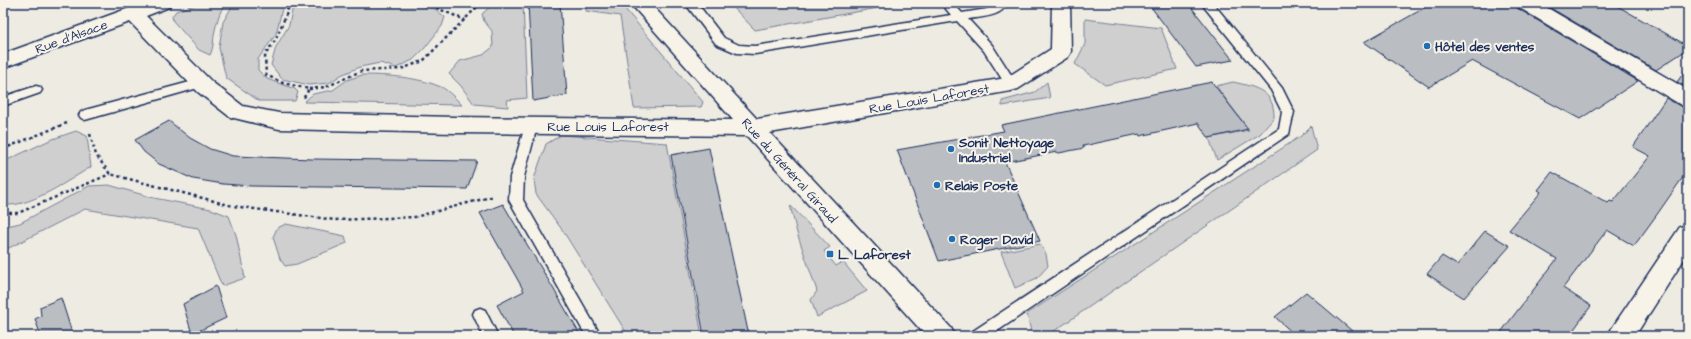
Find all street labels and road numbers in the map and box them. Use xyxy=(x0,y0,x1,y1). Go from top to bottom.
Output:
street label: Rue d'Alsace xyxy=(33,16,110,58)
street label: Rue Louis Laforest xyxy=(868,79,991,118)
street label: Rue du Général Giraud xyxy=(737,114,841,227)
street label: Rue Louis Laforest xyxy=(547,118,669,136)

